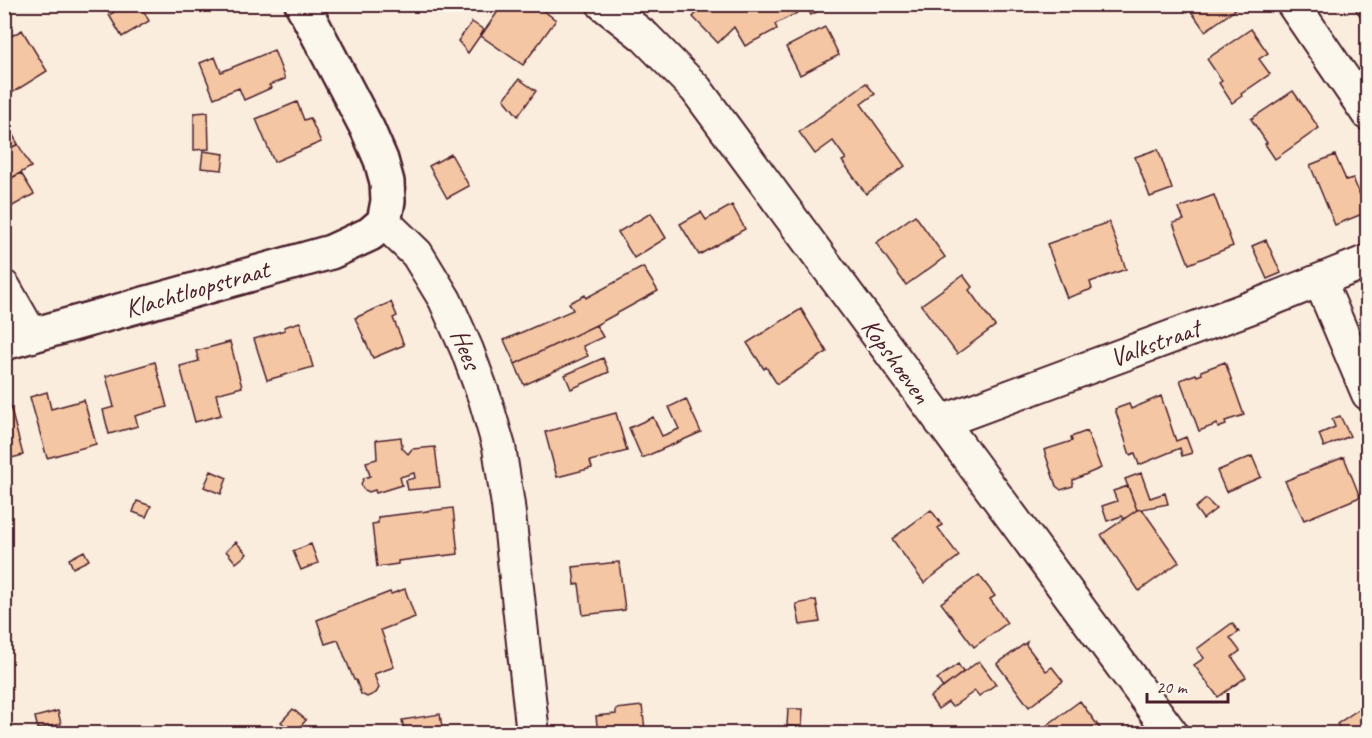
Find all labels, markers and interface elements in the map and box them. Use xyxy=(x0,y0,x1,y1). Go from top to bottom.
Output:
street label: Klachtloopstraat xyxy=(121,252,275,325)
street label: Valkstraat xyxy=(1106,310,1208,374)
street label: Kopshoeven xyxy=(854,312,938,410)
street label: Hees xyxy=(443,324,490,376)
scale bar xyxy=(1147,666,1228,704)
text: 20 m xyxy=(1156,676,1189,698)

